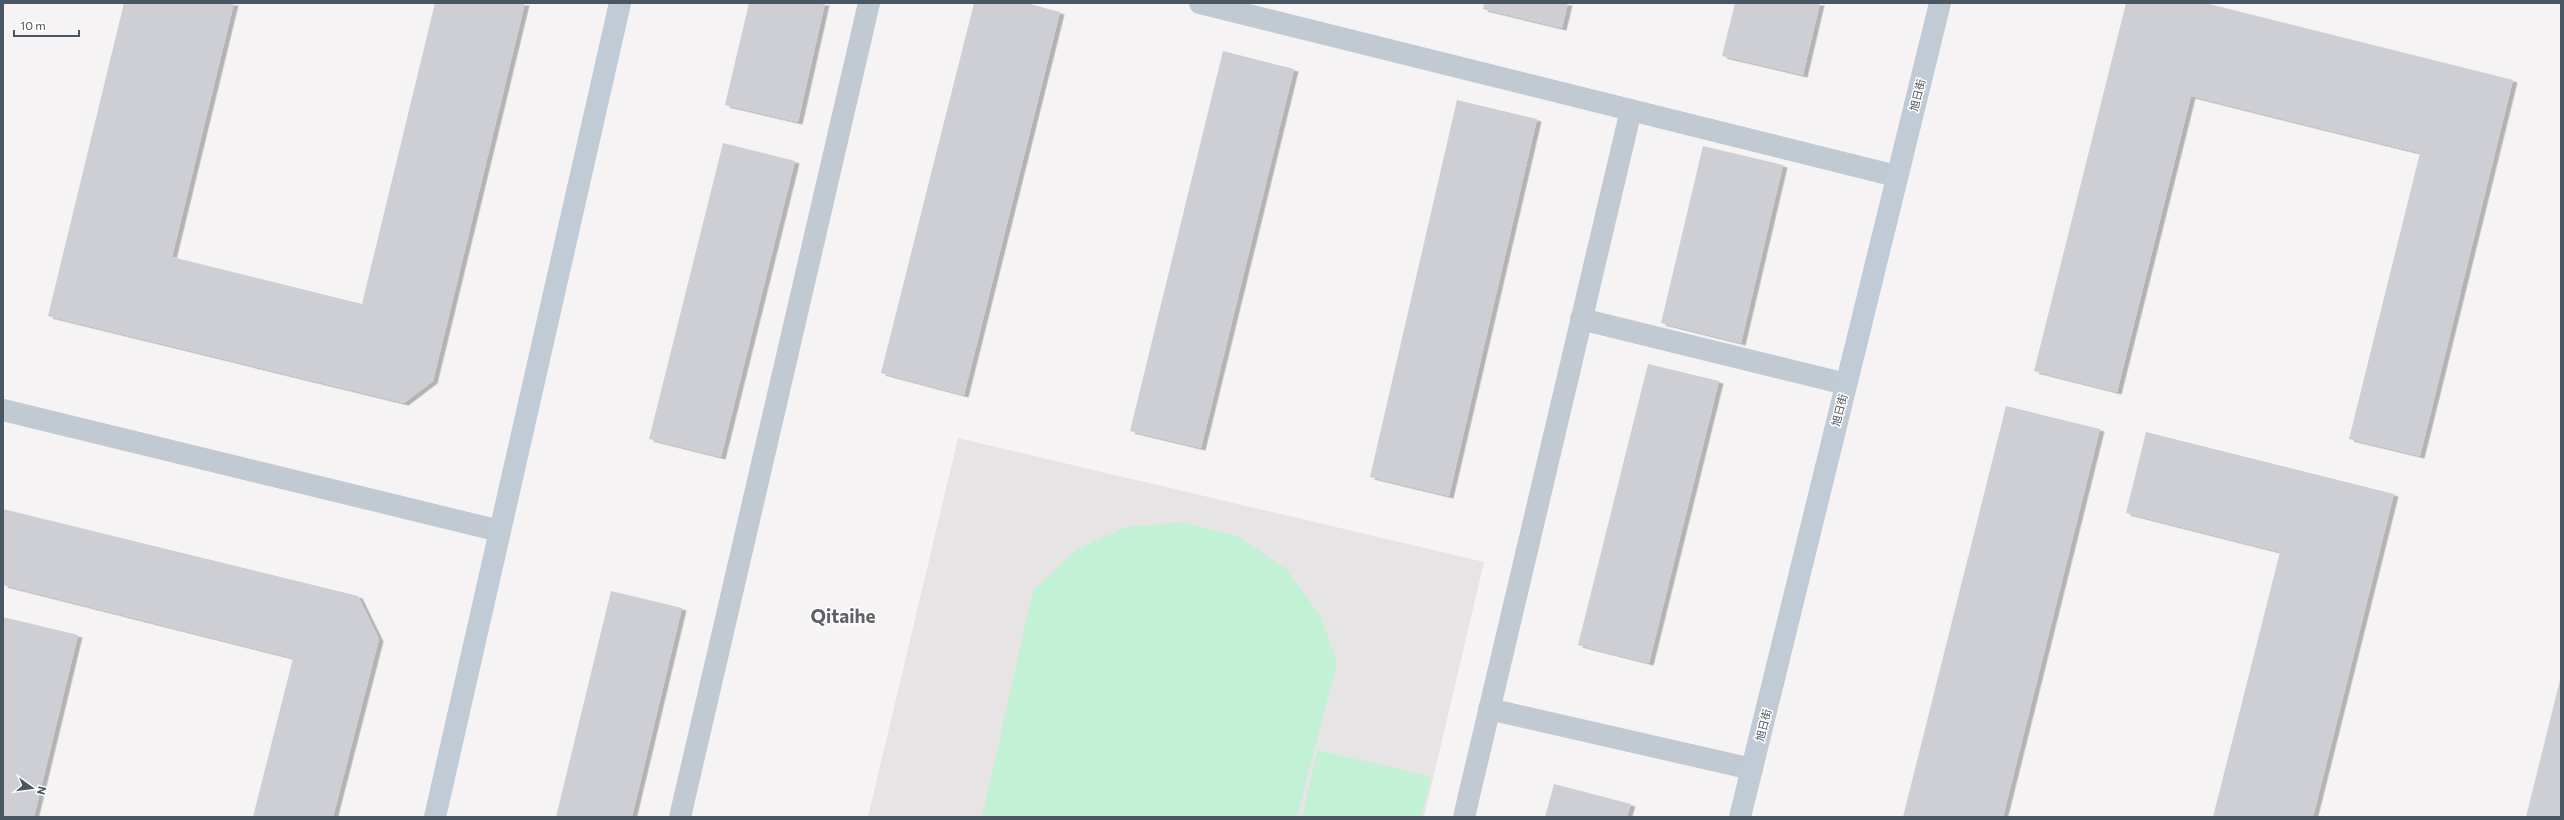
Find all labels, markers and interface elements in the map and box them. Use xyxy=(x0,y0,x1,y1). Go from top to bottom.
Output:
scale bar xyxy=(14,12,79,38)
text: 10 m xyxy=(20,18,46,32)
street label: 旭日街 xyxy=(1907,77,1927,113)
street label: 旭日街 xyxy=(1829,392,1849,428)
district label: Qitaihe xyxy=(810,604,876,627)
street label: 旭日街 xyxy=(1753,707,1773,743)
north arrow xyxy=(12,768,52,808)
text: N xyxy=(35,785,49,796)

